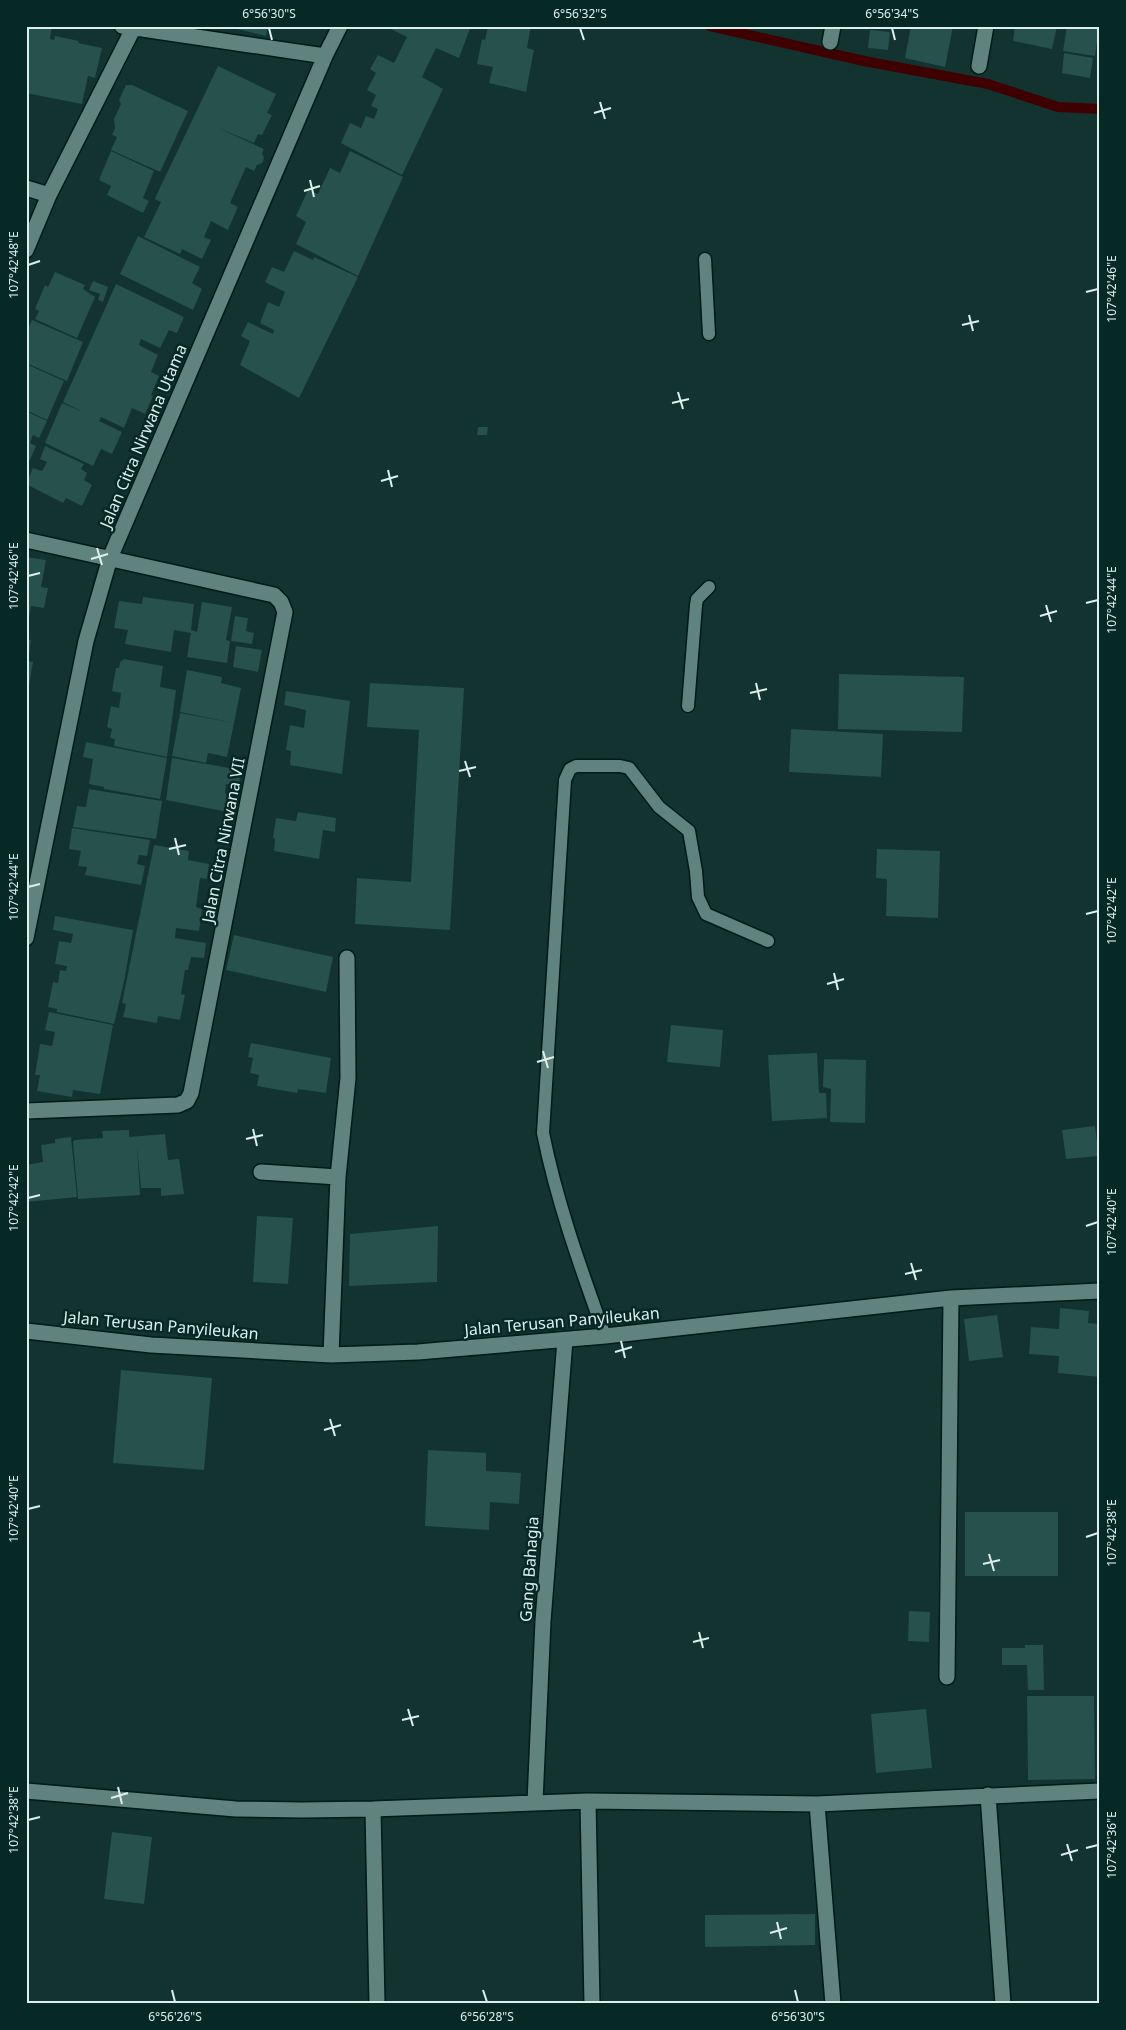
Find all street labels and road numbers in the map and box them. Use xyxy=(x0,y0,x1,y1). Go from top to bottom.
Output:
street label: Jalan Citra Nirwana Utama xyxy=(93,341,192,533)
street label: Jalan Citra Nirwana VII xyxy=(196,756,250,926)
street label: Jalan Terusan Panyileukan xyxy=(462,1302,660,1341)
street label: Jalan Terusan Panyileukan xyxy=(61,1305,259,1344)
street label: Gang Bahagia xyxy=(514,1516,544,1622)

